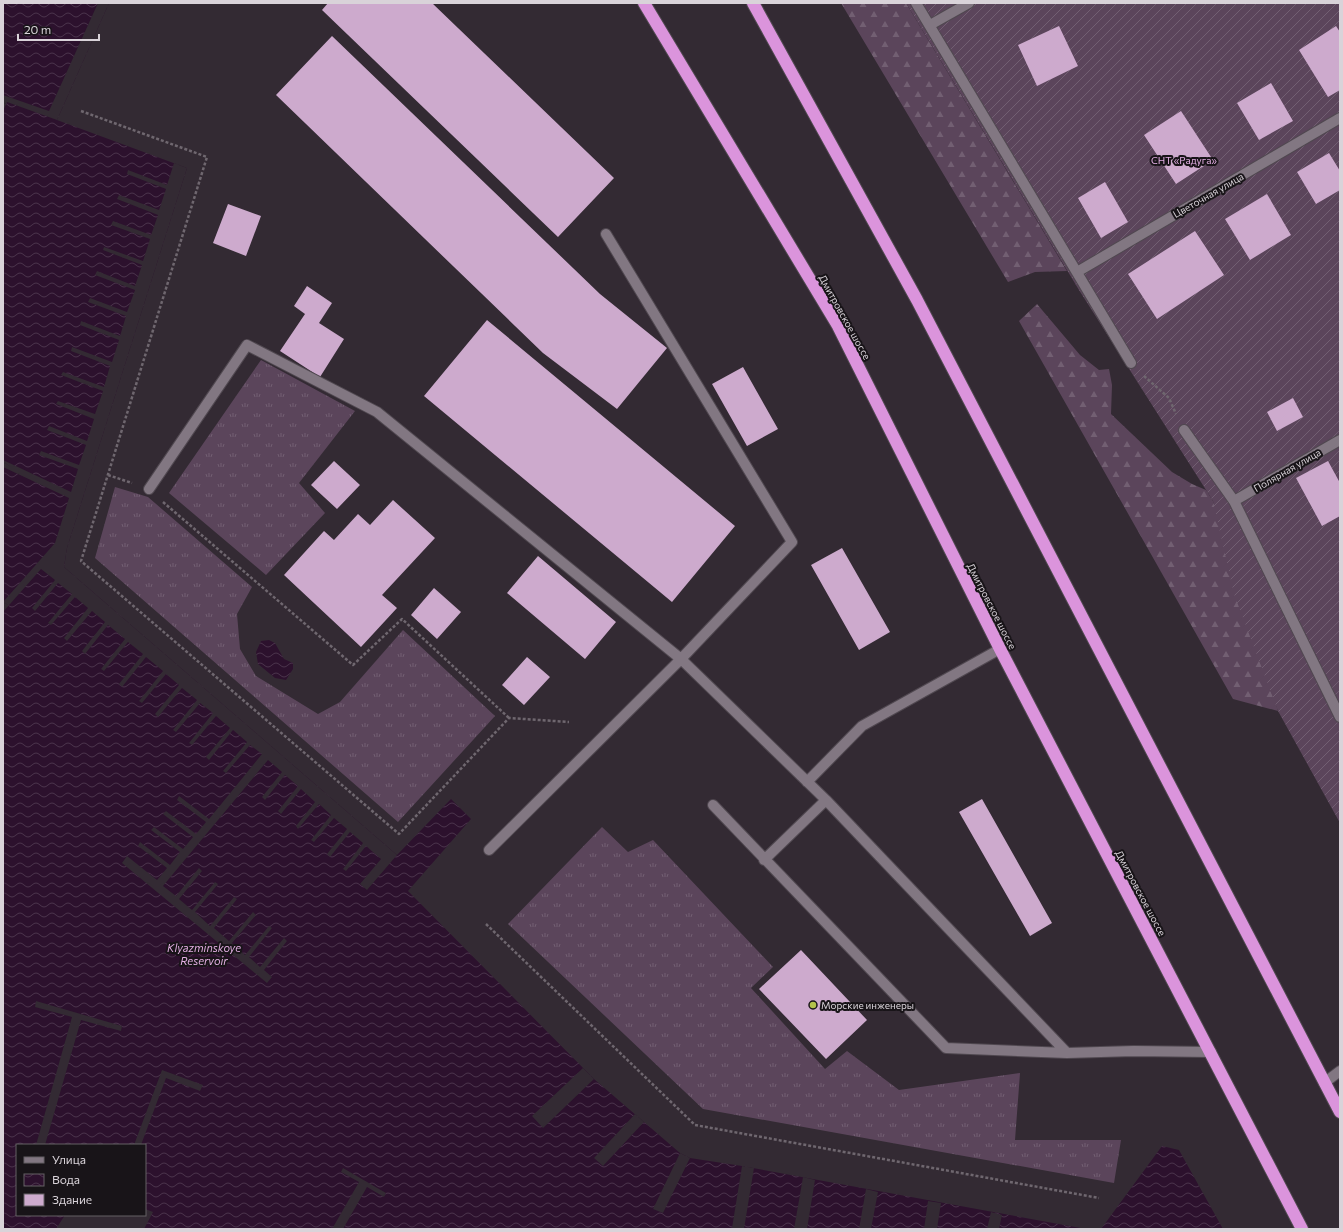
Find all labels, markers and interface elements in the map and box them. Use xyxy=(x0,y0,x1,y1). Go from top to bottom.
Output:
scale bar xyxy=(18,16,99,42)
text: 20 m xyxy=(24,22,51,36)
park label: СНТ «Радуга» xyxy=(1151,154,1217,166)
street label: Цветочная улица xyxy=(1171,170,1245,220)
street label: Дмитровское шоссе xyxy=(817,272,873,362)
street label: Полярная улица xyxy=(1251,446,1323,494)
street label: Дмитровское шоссе xyxy=(965,561,1019,651)
street label: Дмитровское шоссе xyxy=(1113,848,1169,938)
water label: Klyazminskoye Reservoir xyxy=(167,941,241,967)
place label: Морские инженеры xyxy=(821,999,914,1011)
marker: Морские инженеры xyxy=(808,1000,818,1010)
legend xyxy=(16,1144,146,1216)
text: Улица xyxy=(52,1152,86,1166)
text: Вода xyxy=(52,1172,80,1186)
text: Здание xyxy=(52,1192,92,1206)

